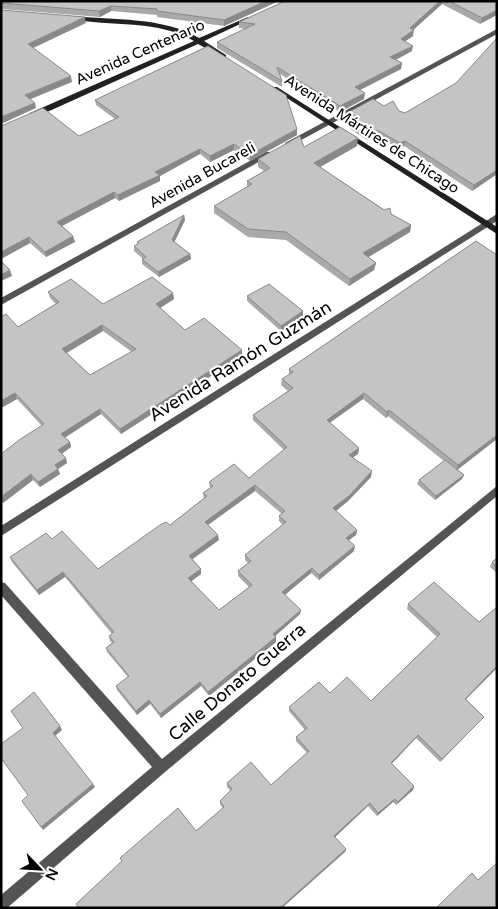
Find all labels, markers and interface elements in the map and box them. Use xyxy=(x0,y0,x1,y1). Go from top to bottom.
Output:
street label: Avenida Centenario xyxy=(73,15,207,89)
street label: Avenida Mártires de Chicago xyxy=(281,71,463,197)
street label: Avenida Bucareli xyxy=(146,138,258,212)
street label: Avenida Ramón Guzmán xyxy=(145,296,335,426)
street label: Calle Donato Guerra xyxy=(164,618,310,746)
north arrow xyxy=(15,844,65,894)
text: N xyxy=(41,866,61,883)

